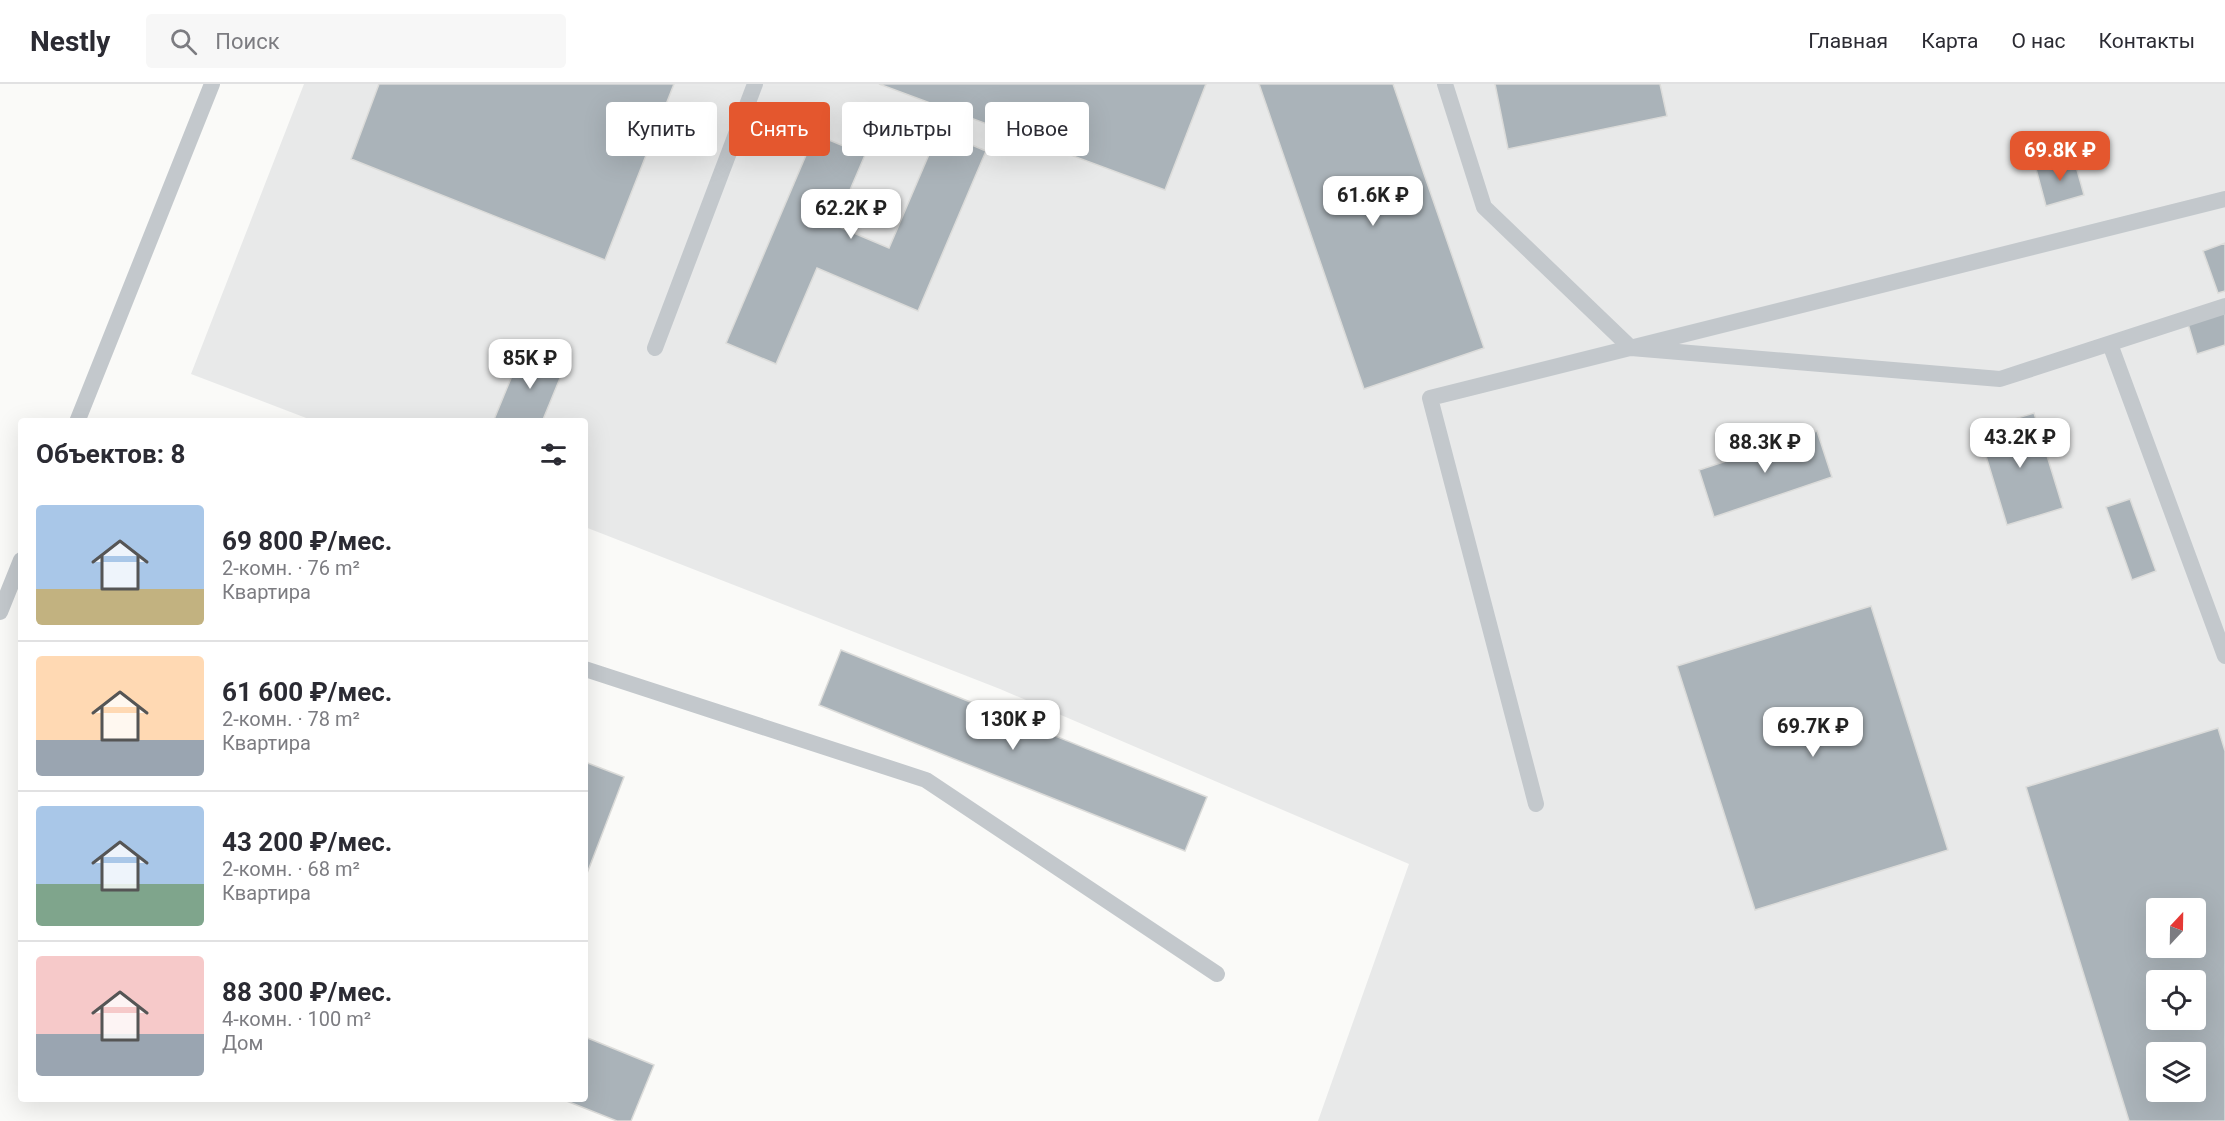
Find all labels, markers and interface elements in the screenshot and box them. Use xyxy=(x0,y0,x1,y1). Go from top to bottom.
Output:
search box xyxy=(146,14,566,68)
text: Nestly xyxy=(30,25,110,58)
icon: search xyxy=(167,25,200,58)
text: Поиск xyxy=(215,29,280,54)
text: Главная xyxy=(1808,29,1888,53)
text: Карта xyxy=(1921,29,1978,53)
text: О нас xyxy=(2011,29,2066,53)
text: Контакты xyxy=(2099,29,2195,53)
chip: Купить xyxy=(606,102,717,156)
chip: Снять xyxy=(729,102,830,156)
chip: Фильтры xyxy=(842,102,973,156)
chip: Новое xyxy=(985,102,1089,156)
pin: 69.8K ₽ xyxy=(2005,131,2115,182)
text: 69.8K ₽ xyxy=(2024,138,2096,162)
pin: 61.6K ₽ xyxy=(1318,176,1428,227)
text: 61.6K ₽ xyxy=(1337,183,1409,207)
pin: 62.2K ₽ xyxy=(796,189,906,240)
text: 62.2K ₽ xyxy=(815,196,887,220)
pin: 85K ₽ xyxy=(488,339,572,390)
text: 85K ₽ xyxy=(503,346,557,370)
pin: 43.2K ₽ xyxy=(1965,418,2075,469)
pin: 88.3K ₽ xyxy=(1710,423,1820,474)
text: 43.2K ₽ xyxy=(1984,425,2056,449)
text: 88.3K ₽ xyxy=(1729,430,1801,454)
icon: filters xyxy=(537,438,570,471)
text: Объектов: 8 xyxy=(36,439,185,469)
text: 69 800 ₽/мес. xyxy=(222,526,392,556)
icon: home xyxy=(84,529,156,601)
text: 2-комн. · 76 m² xyxy=(222,556,360,580)
text: Квартира xyxy=(222,580,311,604)
text: 61 600 ₽/мес. xyxy=(222,677,392,707)
icon: home xyxy=(84,680,156,752)
pin: 130K ₽ xyxy=(964,700,1062,751)
text: 2-комн. · 78 m² xyxy=(222,707,360,731)
text: 130K ₽ xyxy=(980,707,1046,731)
pin: 69.7K ₽ xyxy=(1758,707,1868,758)
text: 69.7K ₽ xyxy=(1777,714,1849,738)
text: Квартира xyxy=(222,731,311,755)
text: 43 200 ₽/мес. xyxy=(222,827,392,857)
icon: home xyxy=(84,830,156,902)
text: 2-комн. · 68 m² xyxy=(222,857,360,881)
text: Квартира xyxy=(222,881,311,905)
north arrow xyxy=(2146,898,2206,958)
map controls xyxy=(2146,898,2206,1102)
button: locate xyxy=(2146,970,2206,1030)
text: 88 300 ₽/мес. xyxy=(222,977,392,1007)
icon: home xyxy=(84,980,156,1052)
text: 4-комн. · 100 m² xyxy=(222,1007,371,1031)
text: Дом xyxy=(222,1031,263,1055)
button: layers xyxy=(2146,1042,2206,1102)

